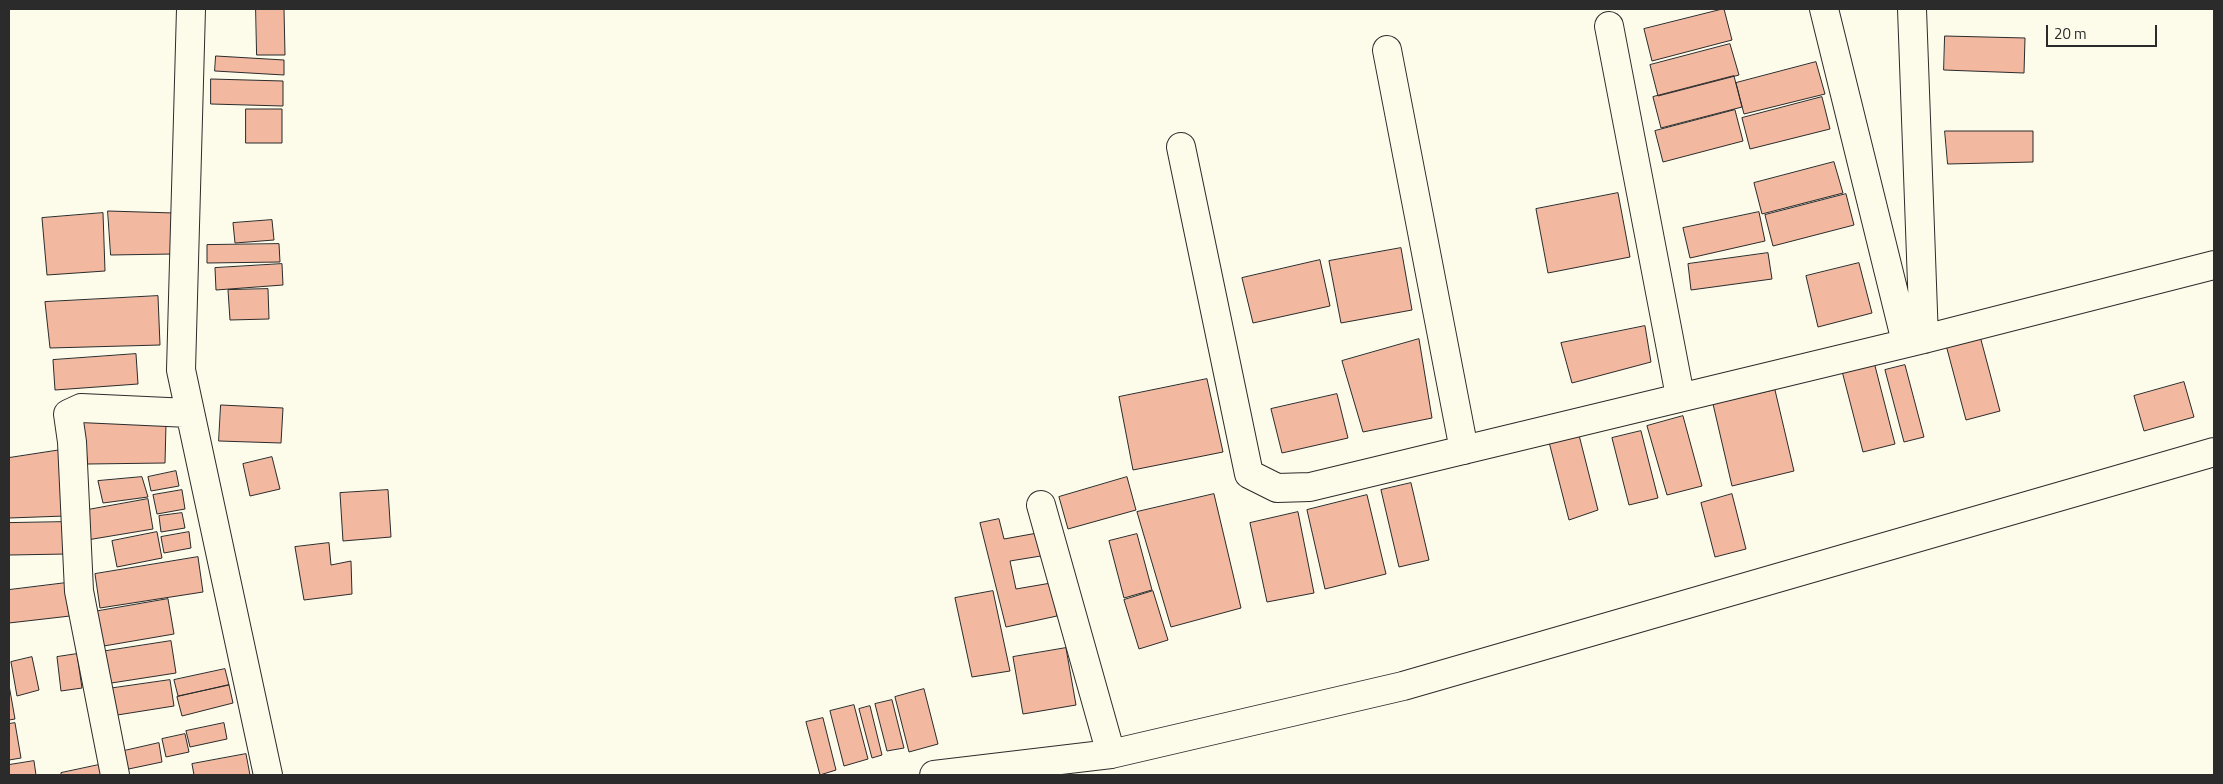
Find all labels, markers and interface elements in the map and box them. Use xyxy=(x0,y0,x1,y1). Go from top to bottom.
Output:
scale bar xyxy=(2048,15,2159,47)
text: 20 m xyxy=(2054,22,2087,45)

